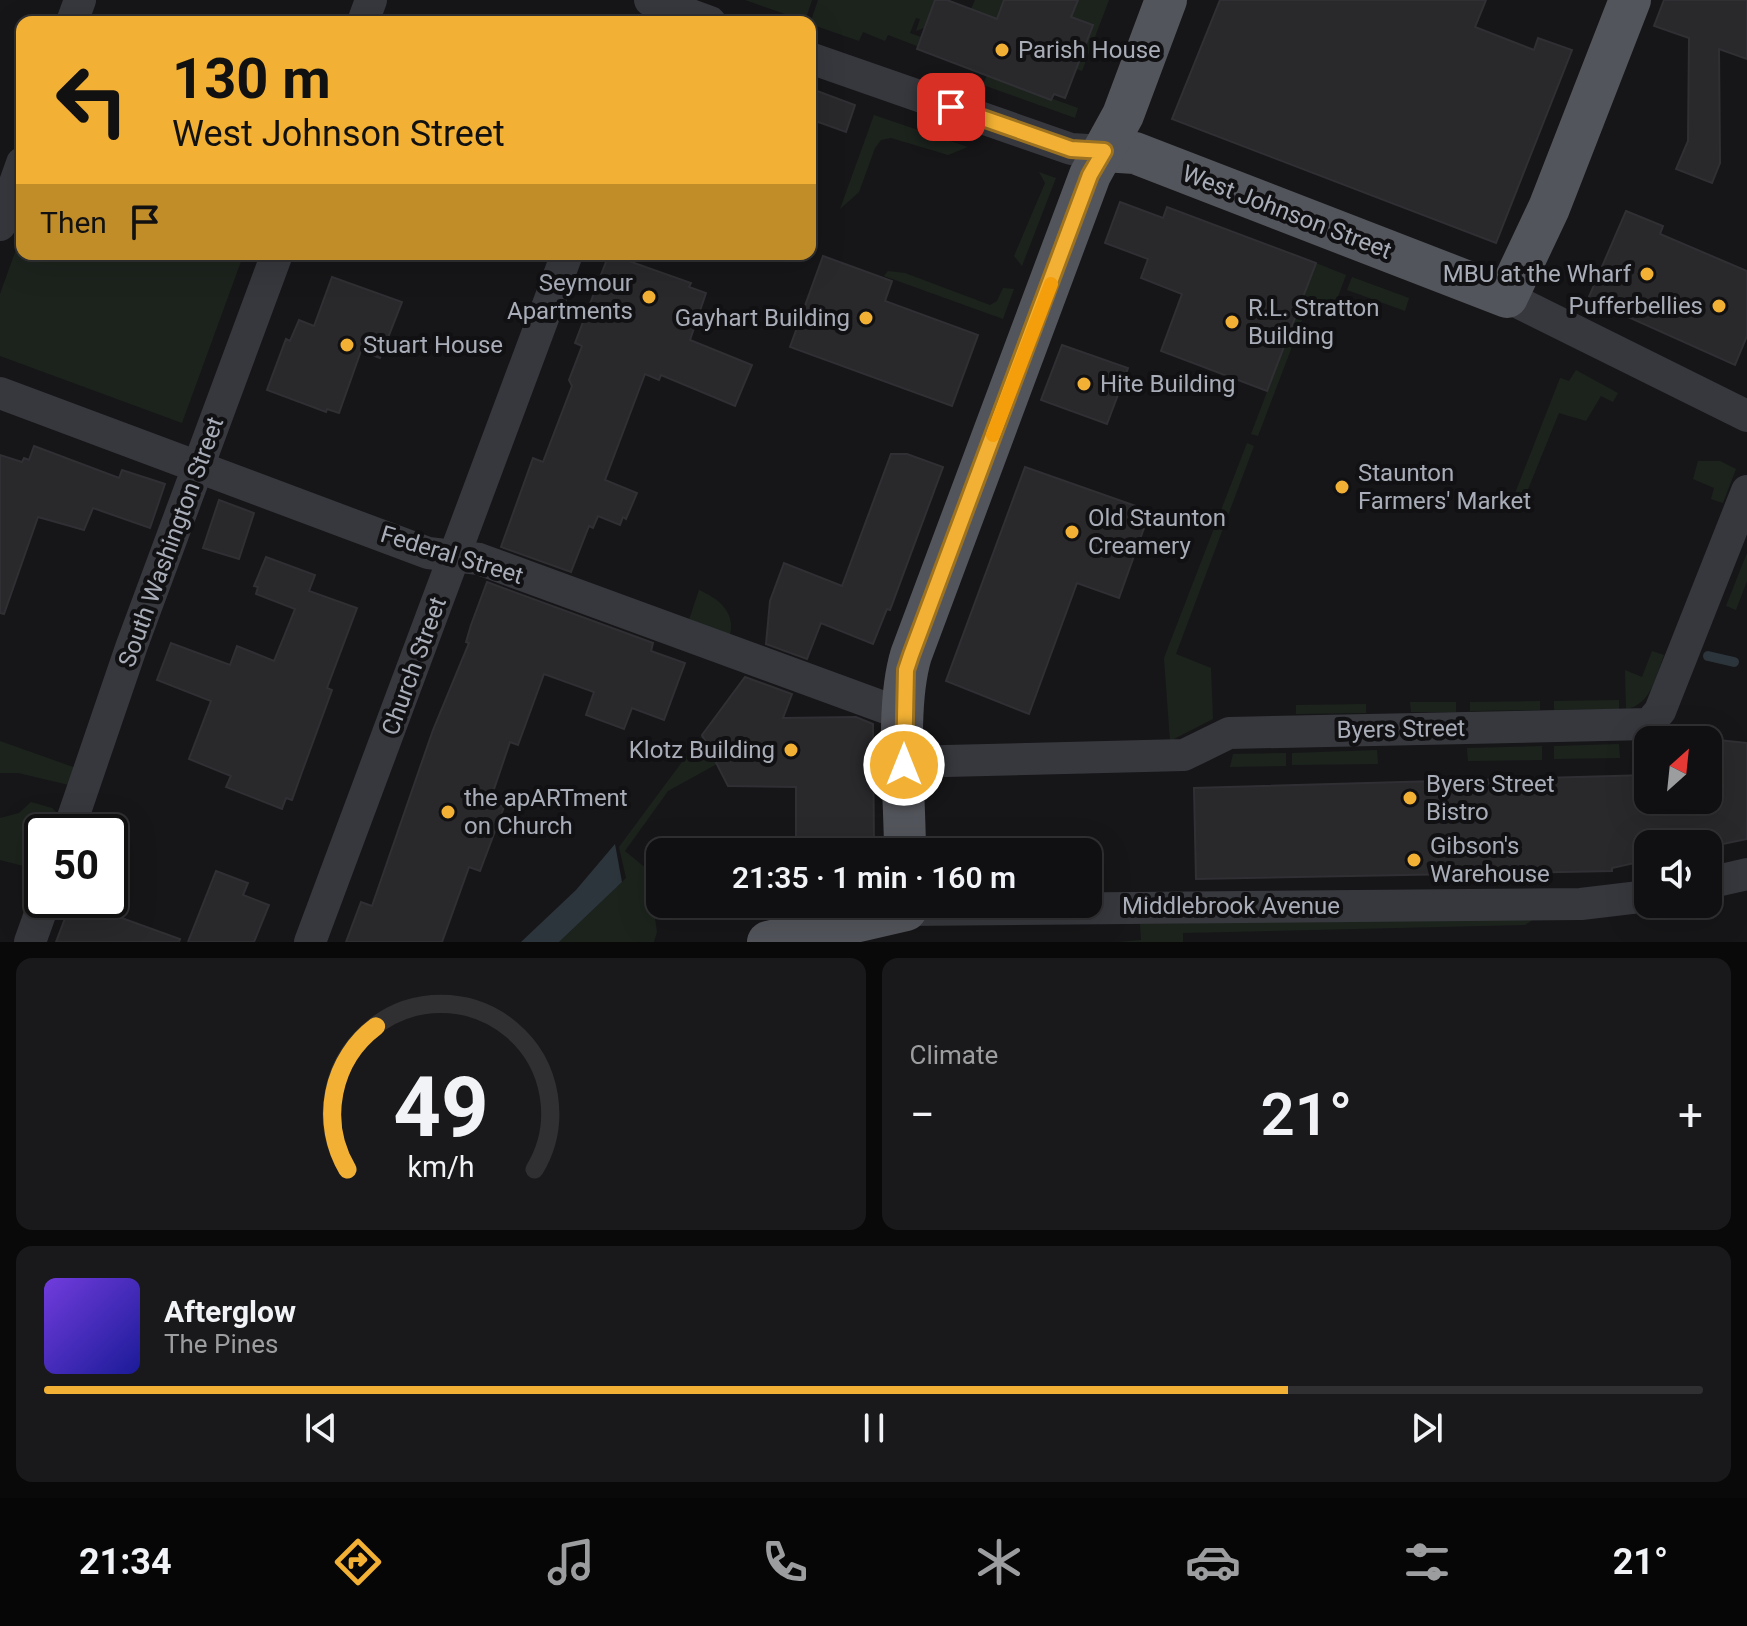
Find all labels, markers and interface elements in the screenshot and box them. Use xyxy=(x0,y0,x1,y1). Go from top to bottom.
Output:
place label: Parish House xyxy=(1018,36,1161,64)
marker: Parish House xyxy=(993,41,1011,59)
text: 130 m xyxy=(172,46,331,112)
icon: left xyxy=(40,48,144,152)
pin xyxy=(917,73,985,141)
icon: arrive xyxy=(929,85,973,129)
text: West Johnson Street xyxy=(172,113,505,155)
street label: West Johnson Street xyxy=(1178,159,1396,265)
icon: arrive xyxy=(123,200,167,244)
text: Then xyxy=(40,205,107,240)
place label: MBU at the Wharf xyxy=(1443,260,1632,288)
marker: MBU at the Wharf xyxy=(1638,265,1656,283)
place label: Seymour Apartments xyxy=(507,269,633,325)
marker: Seymour Apartments xyxy=(640,288,658,306)
place label: Pufferbellies xyxy=(1569,292,1703,320)
place label: R.L. Stratton Building xyxy=(1248,294,1380,350)
marker: Pufferbellies xyxy=(1710,297,1728,315)
place label: Gayhart Building xyxy=(675,304,850,332)
marker: Gayhart Building xyxy=(857,309,875,327)
marker: R.L. Stratton Building xyxy=(1223,313,1241,331)
place label: Stuart House xyxy=(363,331,503,359)
marker: Stuart House xyxy=(338,336,356,354)
place label: Hite Building xyxy=(1100,370,1235,398)
marker: Hite Building xyxy=(1075,375,1093,393)
street label: South Washington Street xyxy=(113,413,229,671)
place label: Staunton Farmers' Market xyxy=(1358,459,1531,515)
marker: Staunton Farmers' Market xyxy=(1333,478,1351,496)
place label: Old Staunton Creamery xyxy=(1088,504,1226,560)
street label: Federal Street xyxy=(377,520,527,590)
marker: Old Staunton Creamery xyxy=(1063,523,1081,541)
street label: Church Street xyxy=(376,593,452,739)
street label: Byers Street xyxy=(1336,714,1466,744)
position arrow xyxy=(862,723,946,807)
north arrow xyxy=(1634,726,1722,814)
map controls xyxy=(1634,726,1722,918)
place label: Klotz Building xyxy=(629,736,775,764)
marker: Klotz Building xyxy=(782,741,800,759)
place label: Byers Street Bistro xyxy=(1426,770,1555,826)
place label: the apARTment on Church xyxy=(464,784,628,840)
marker: Byers Street Bistro xyxy=(1401,789,1419,807)
marker: the apARTment on Church xyxy=(439,803,457,821)
speed limit sign: 50 xyxy=(24,814,128,918)
button: sound xyxy=(1634,830,1722,918)
place label: Gibson's Warehouse xyxy=(1430,832,1550,888)
marker: Gibson's Warehouse xyxy=(1405,851,1423,869)
text: 21:35 · 1 min · 160 m xyxy=(732,860,1016,895)
street label: Middlebrook Avenue xyxy=(1122,892,1340,920)
text: Climate xyxy=(910,1040,998,1070)
text: 49 xyxy=(393,1059,488,1156)
text: 21° xyxy=(1260,1079,1352,1150)
text: − xyxy=(910,1089,935,1141)
text: + xyxy=(1678,1089,1703,1141)
text: km/h xyxy=(407,1150,474,1184)
text: Afterglow xyxy=(164,1294,296,1329)
text: The Pines xyxy=(164,1329,278,1359)
icon: previous xyxy=(299,1406,343,1450)
icon: pause xyxy=(852,1406,896,1450)
icon: next xyxy=(1405,1406,1449,1450)
icon: directions xyxy=(330,1534,386,1590)
icon: music xyxy=(543,1534,599,1590)
icon: phone xyxy=(757,1534,813,1590)
icon: climate xyxy=(971,1534,1027,1590)
icon: car xyxy=(1185,1534,1241,1590)
icon: filters xyxy=(1399,1534,1455,1590)
text: 21:34 xyxy=(79,1541,172,1583)
text: 21° xyxy=(1613,1541,1668,1583)

